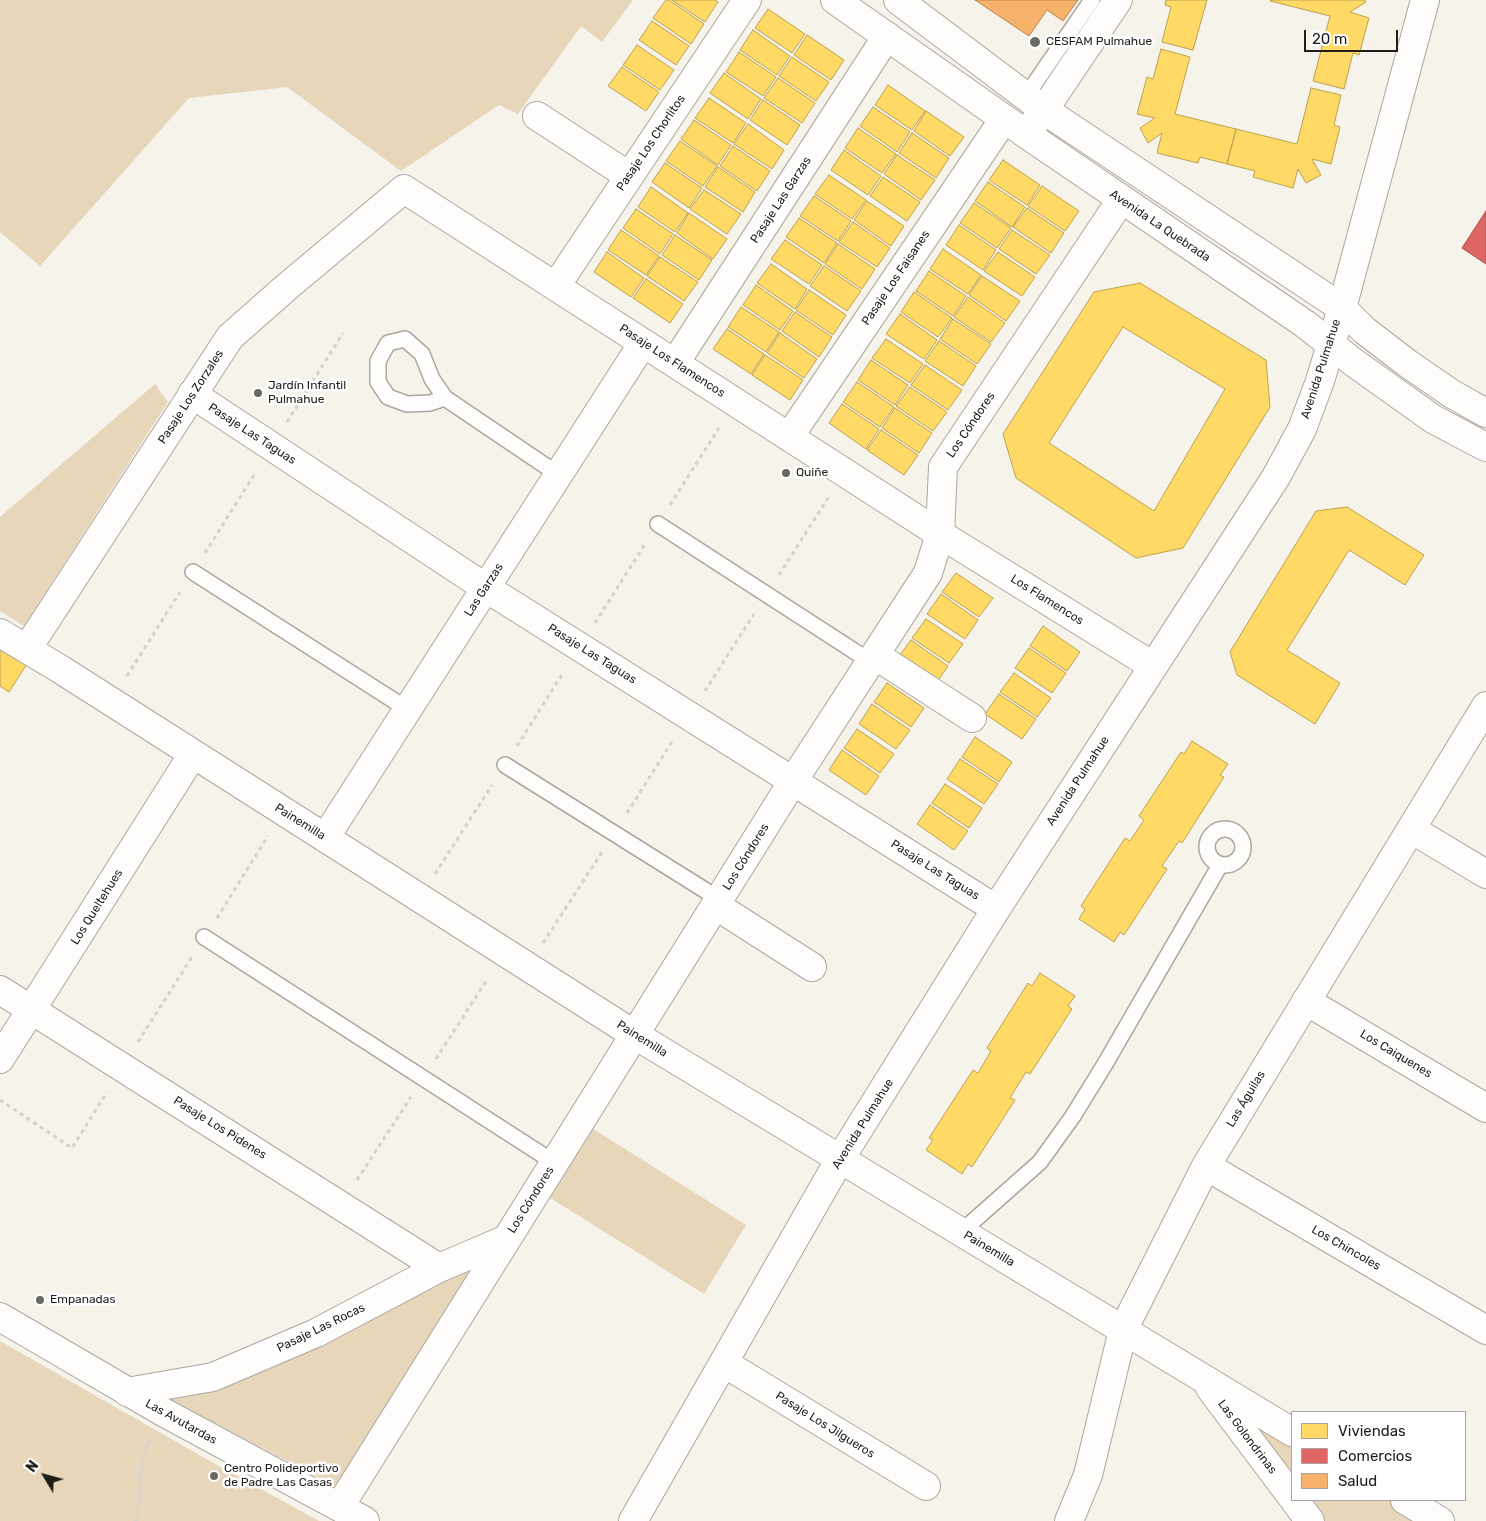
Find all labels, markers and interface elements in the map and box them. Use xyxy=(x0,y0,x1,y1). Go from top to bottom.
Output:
scale bar xyxy=(1306,20,1400,52)
text: 20 m xyxy=(1312,30,1347,48)
marker: CESFAM Pulmahue xyxy=(1028,35,1042,49)
place label: CESFAM Pulmahue xyxy=(1046,35,1152,49)
street label: Pasaje Los Chorlitos xyxy=(614,92,688,194)
street label: Pasaje Las Garzas xyxy=(748,154,814,246)
street label: Avenida La Quebrada xyxy=(1107,187,1213,265)
street label: Pasaje Los Faisanes xyxy=(859,228,933,328)
street label: Avenida Pulmahue xyxy=(1298,317,1344,421)
street label: Pasaje Los Flamencos xyxy=(616,321,728,401)
street label: Pasaje Los Zorzales xyxy=(155,347,227,447)
place label: Jardín Infantil Pulmahue xyxy=(268,379,346,407)
marker: Jardín Infantil Pulmahue xyxy=(252,387,264,399)
street label: Los Cóndores xyxy=(944,389,998,461)
street label: Pasaje Las Taguas xyxy=(205,400,299,468)
place label: Quiñe xyxy=(796,466,828,480)
marker: Quiñe xyxy=(780,467,792,479)
street label: Las Garzas xyxy=(461,561,507,619)
street label: Los Flamencos xyxy=(1008,572,1086,628)
street label: Pasaje Las Taguas xyxy=(545,621,639,687)
street label: Avenida Pulmahue xyxy=(1044,733,1112,829)
street label: Painemilla xyxy=(272,801,328,843)
street label: Los Cóndores xyxy=(720,821,772,893)
street label: Pasaje Las Taguas xyxy=(888,837,982,903)
street label: Los Queltehues xyxy=(68,867,126,947)
street label: Painemilla xyxy=(614,1018,670,1060)
street label: Los Caiquenes xyxy=(1357,1027,1435,1081)
street label: Las Águilas xyxy=(1224,1068,1268,1130)
street label: Avenida Pulmahue xyxy=(829,1076,897,1172)
street label: Pasaje Los Pidenes xyxy=(171,1094,269,1162)
street label: Los Cóndores xyxy=(505,1164,557,1236)
street label: Los Chincoles xyxy=(1309,1222,1383,1274)
street label: Painemilla xyxy=(961,1228,1017,1270)
place label: Empanadas xyxy=(50,1293,115,1307)
marker: Empanadas xyxy=(34,1294,46,1306)
street label: Pasaje Las Rocas xyxy=(275,1300,367,1356)
street label: Pasaje Los Jilgueros xyxy=(773,1389,877,1461)
street label: Las Avutardas xyxy=(143,1396,219,1448)
street label: Las Golondrinas xyxy=(1214,1397,1280,1477)
legend xyxy=(1291,1411,1466,1501)
text: Viviendas xyxy=(1338,1422,1406,1440)
text: Comercios xyxy=(1338,1447,1412,1465)
north arrow xyxy=(20,1451,70,1501)
text: N xyxy=(23,1458,42,1476)
place label: Centro Polideportivo de Padre Las Casas xyxy=(224,1462,339,1490)
marker: Centro Polideportivo de Padre Las Casas xyxy=(208,1470,220,1482)
text: Salud xyxy=(1338,1472,1377,1490)

